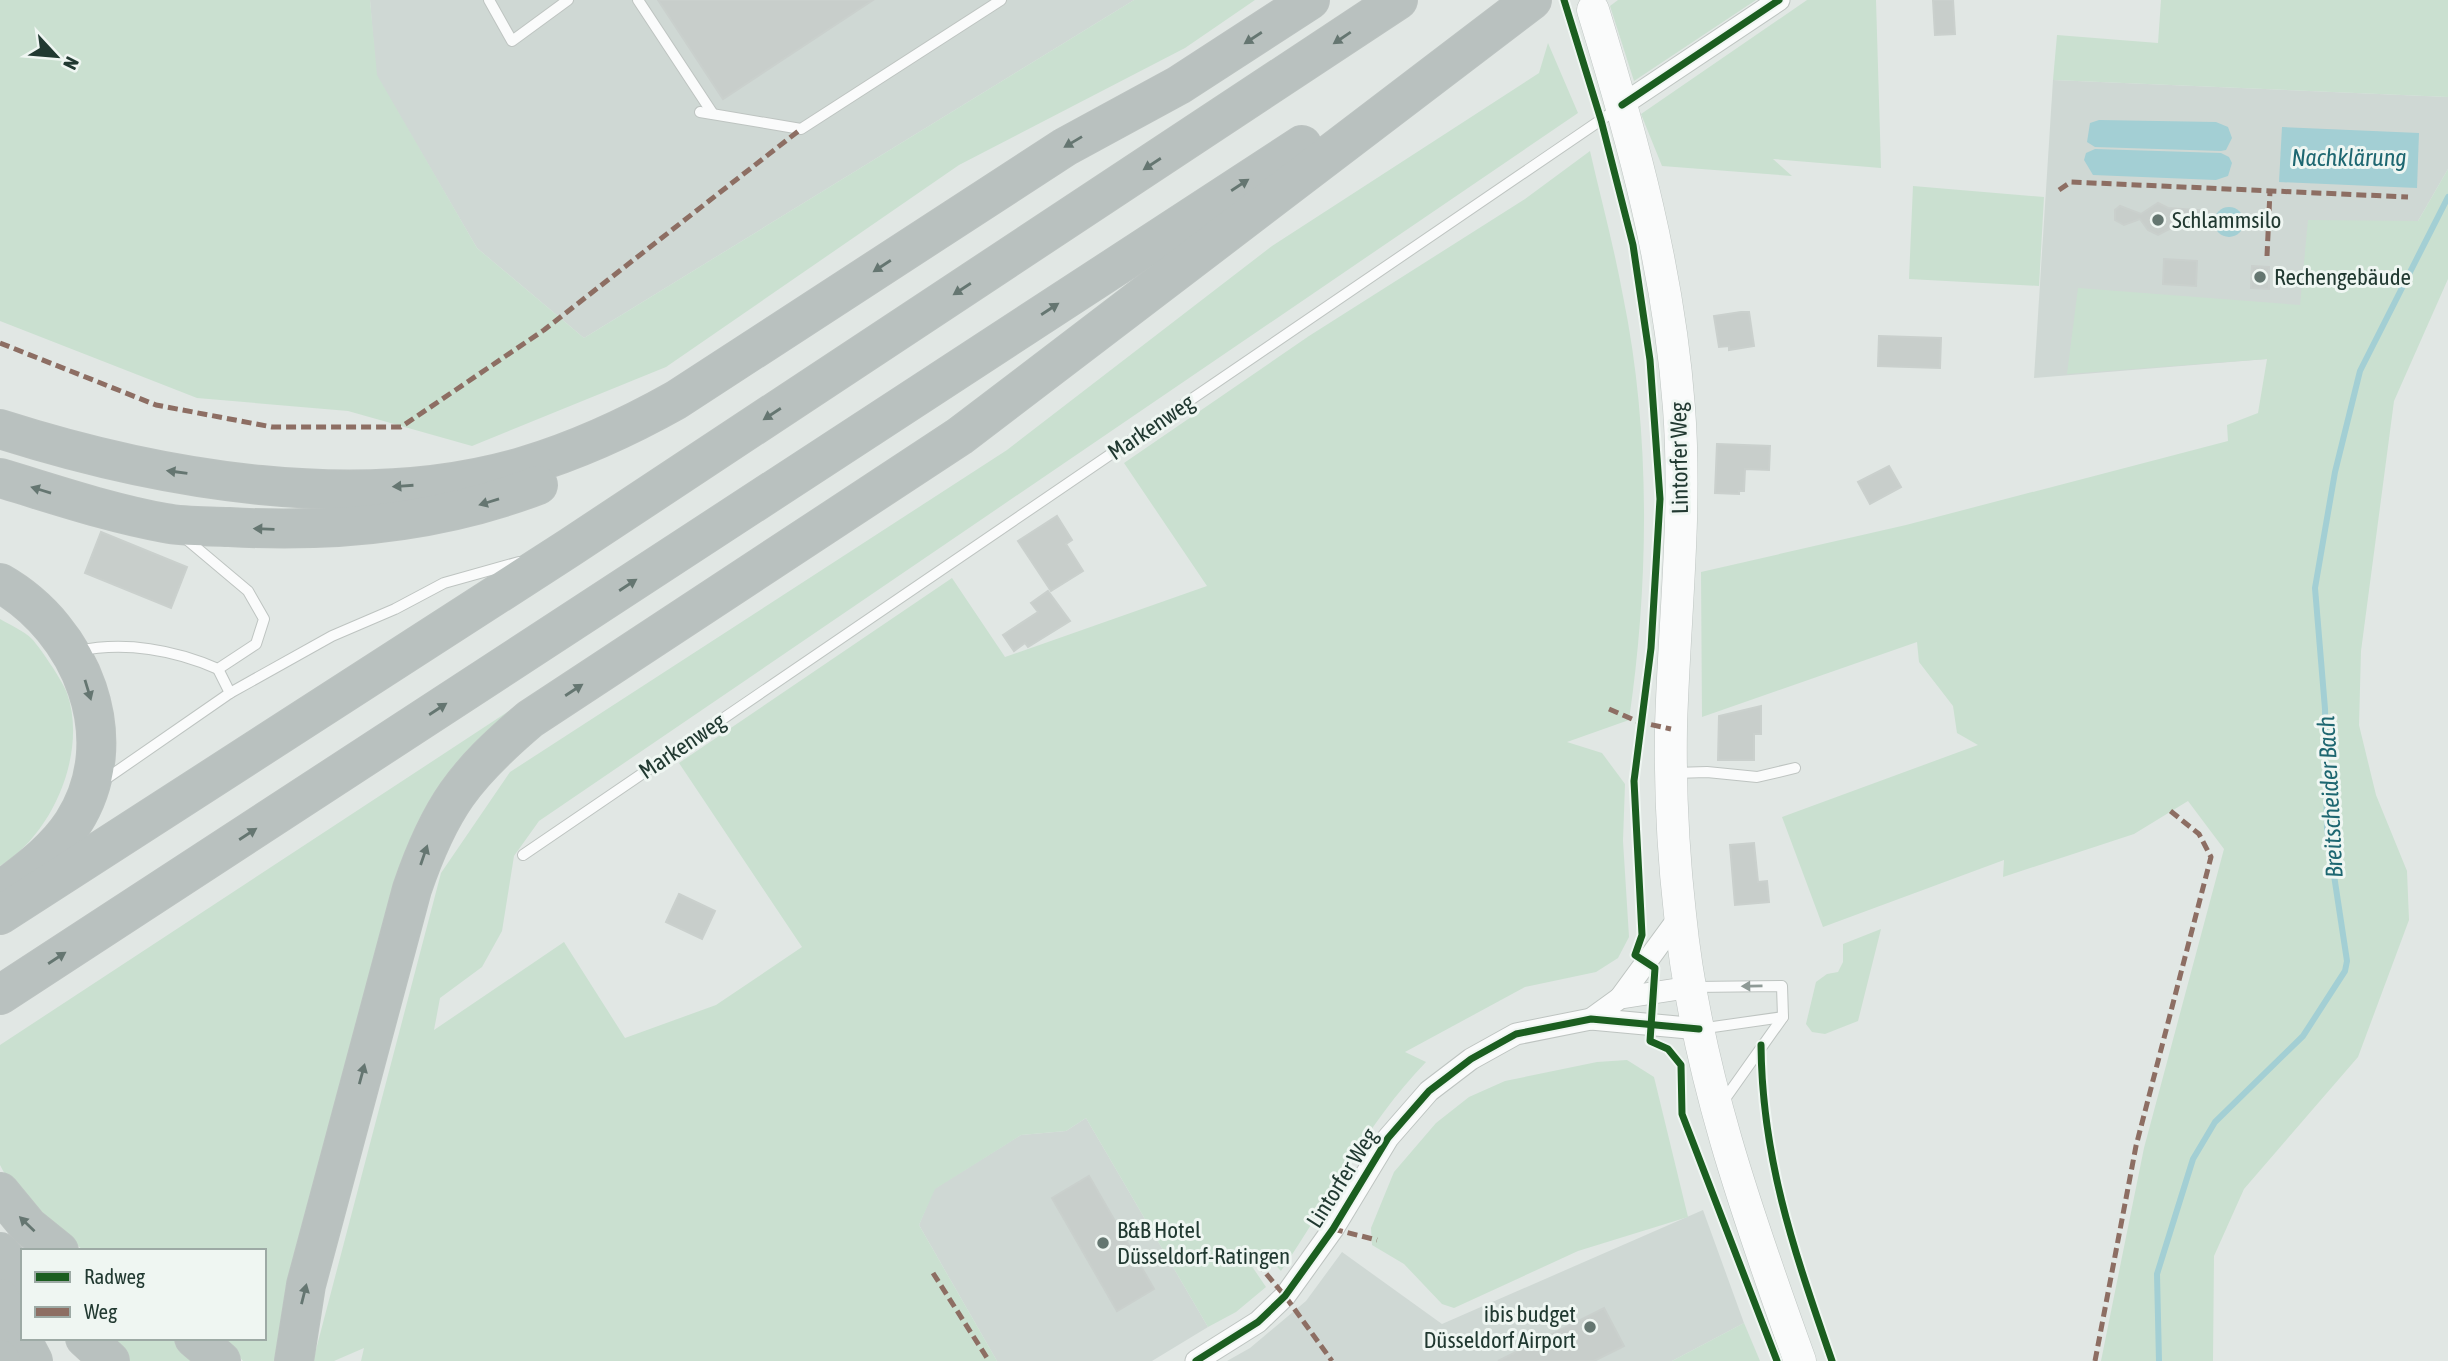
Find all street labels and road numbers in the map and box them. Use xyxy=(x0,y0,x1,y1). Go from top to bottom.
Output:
street label: Markenweg xyxy=(1103,389,1199,465)
street label: Lintorfer Weg xyxy=(1665,402,1693,514)
street label: Markenweg xyxy=(634,708,730,784)
street label: Lintorfer Weg xyxy=(1301,1123,1383,1232)

